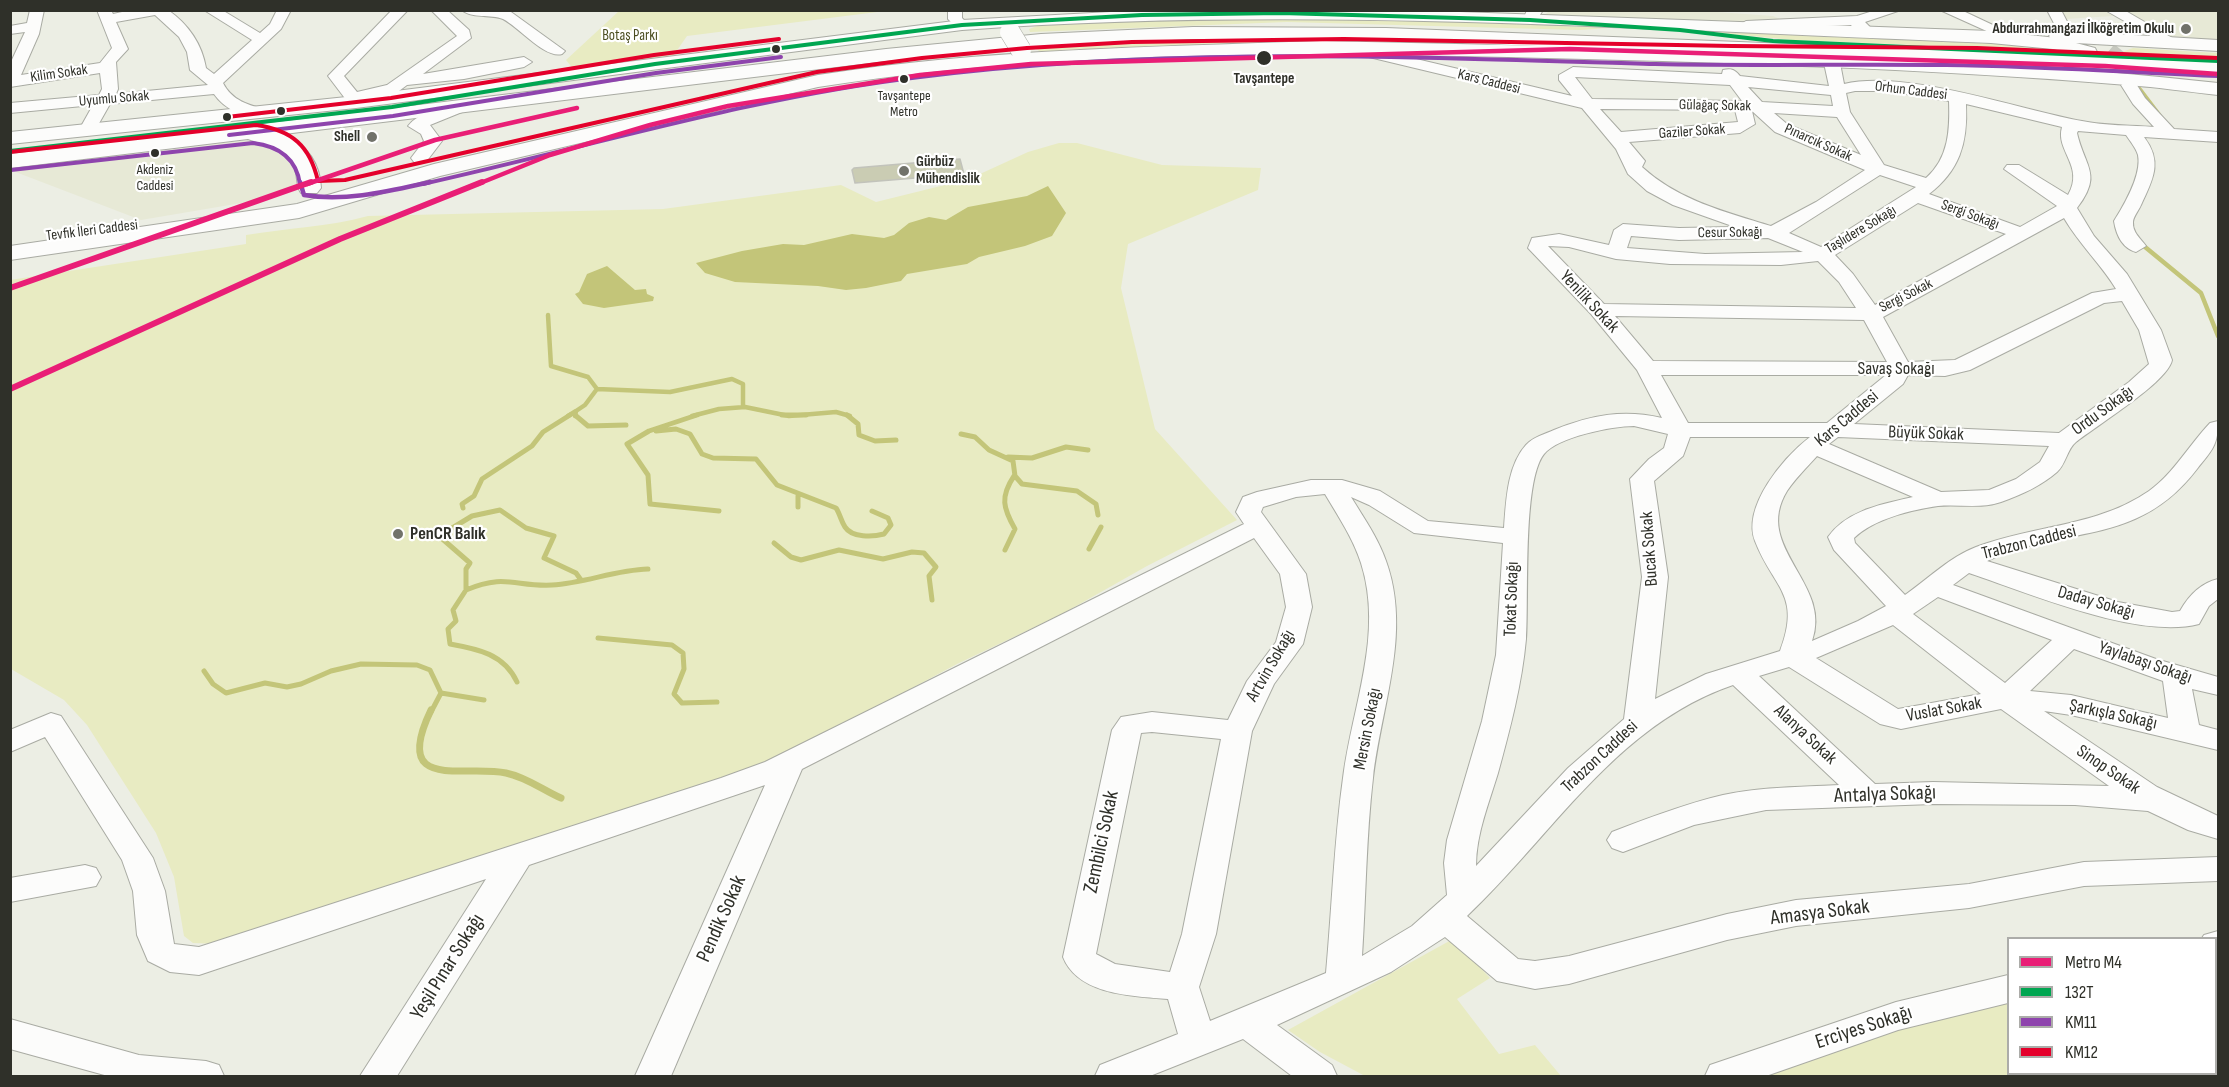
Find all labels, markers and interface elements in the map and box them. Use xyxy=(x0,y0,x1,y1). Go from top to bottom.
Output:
place label: Abdurrahmangazi İlköğretim Okulu xyxy=(1992,20,2174,38)
marker: Abdurrahmangazi İlköğretim Okulu xyxy=(2179,22,2193,36)
park label: Botaş Parkı xyxy=(602,27,658,45)
unlabelled marker xyxy=(770,43,782,55)
marker: Tavşantepe xyxy=(1255,49,1273,67)
street label: Kilim Sokak xyxy=(29,61,89,87)
street label: Kars Caddesi xyxy=(1456,66,1522,98)
place label: Tavşantepe xyxy=(1234,70,1294,88)
marker: Tavşantepe Metro xyxy=(898,73,910,85)
street label: Orhun Caddesi xyxy=(1874,78,1948,104)
street label: Uyumlu Sokak xyxy=(78,87,150,111)
place label: Tavşantepe Metro xyxy=(877,88,931,120)
street label: Gülağaç Sokak xyxy=(1679,96,1751,116)
unlabelled marker xyxy=(275,105,287,117)
unlabelled marker xyxy=(221,111,233,123)
street label: Pınarcık Sokak xyxy=(1781,120,1855,166)
street label: Gaziler Sokak xyxy=(1658,121,1726,143)
place label: Shell xyxy=(334,128,360,146)
marker: Shell xyxy=(365,130,379,144)
marker: Akdeni̇z Caddesi̇ xyxy=(149,147,161,159)
place label: Gürbüz Mühendislik xyxy=(916,153,980,188)
place label: Akdeni̇z Caddesi̇ xyxy=(137,162,173,194)
marker: Gürbüz Mühendislik xyxy=(897,164,911,178)
street label: Sergi Sokağı xyxy=(1939,196,2001,234)
street label: Taşlıdere Sokağı xyxy=(1822,202,1900,258)
street label: Tevfik İleri Caddesi xyxy=(45,216,139,246)
street label: Cesur Sokağı xyxy=(1698,223,1762,243)
street label: Yenilik Sokak xyxy=(1555,266,1623,338)
street label: Sergi Sokak xyxy=(1876,275,1936,317)
street label: Savaş Sokağı xyxy=(1858,358,1934,380)
street label: Ordu Sokağı xyxy=(2068,381,2138,441)
street label: Kars Caddesi xyxy=(1811,386,1883,452)
street label: Büyük Sokak xyxy=(1888,422,1964,446)
street label: Bucak Sokak xyxy=(1637,511,1663,587)
street label: Trabzon Caddesi xyxy=(1979,521,2079,565)
place label: PenCR Balık xyxy=(410,523,486,545)
marker: PenCR Balık xyxy=(391,527,405,541)
street label: Tokat Sokağı xyxy=(1500,561,1524,637)
street label: Daday Sokağı xyxy=(2055,582,2137,624)
street label: Artvin Sokağı xyxy=(1242,626,1300,706)
street label: Yaylabaşı Sokağı xyxy=(2095,637,2195,689)
street label: Mersin Sokağı xyxy=(1350,686,1386,772)
street label: Vuslat Sokak xyxy=(1905,693,1983,727)
street label: Şarkışla Sokağı xyxy=(2067,695,2159,735)
street label: Alanya Sokak xyxy=(1769,700,1841,770)
street label: Trabzon Caddesi xyxy=(1557,716,1643,798)
street label: Sinop Sokak xyxy=(2072,741,2144,799)
street label: Antalya Sokağı xyxy=(1834,781,1936,809)
street label: Zembilci Sokak xyxy=(1079,788,1125,896)
street label: Pendik Sokak xyxy=(692,872,752,966)
street label: Amasya Sokak xyxy=(1769,894,1871,932)
street label: Yeşil Pınar Sokağı xyxy=(405,909,491,1025)
legend xyxy=(2007,937,2217,1075)
text: Metro M4 xyxy=(2065,952,2122,973)
text: 132T xyxy=(2065,982,2094,1003)
street label: Erciyes Sokağı xyxy=(1813,1001,1915,1055)
text: KM11 xyxy=(2065,1012,2096,1033)
text: KM12 xyxy=(2065,1042,2098,1063)

